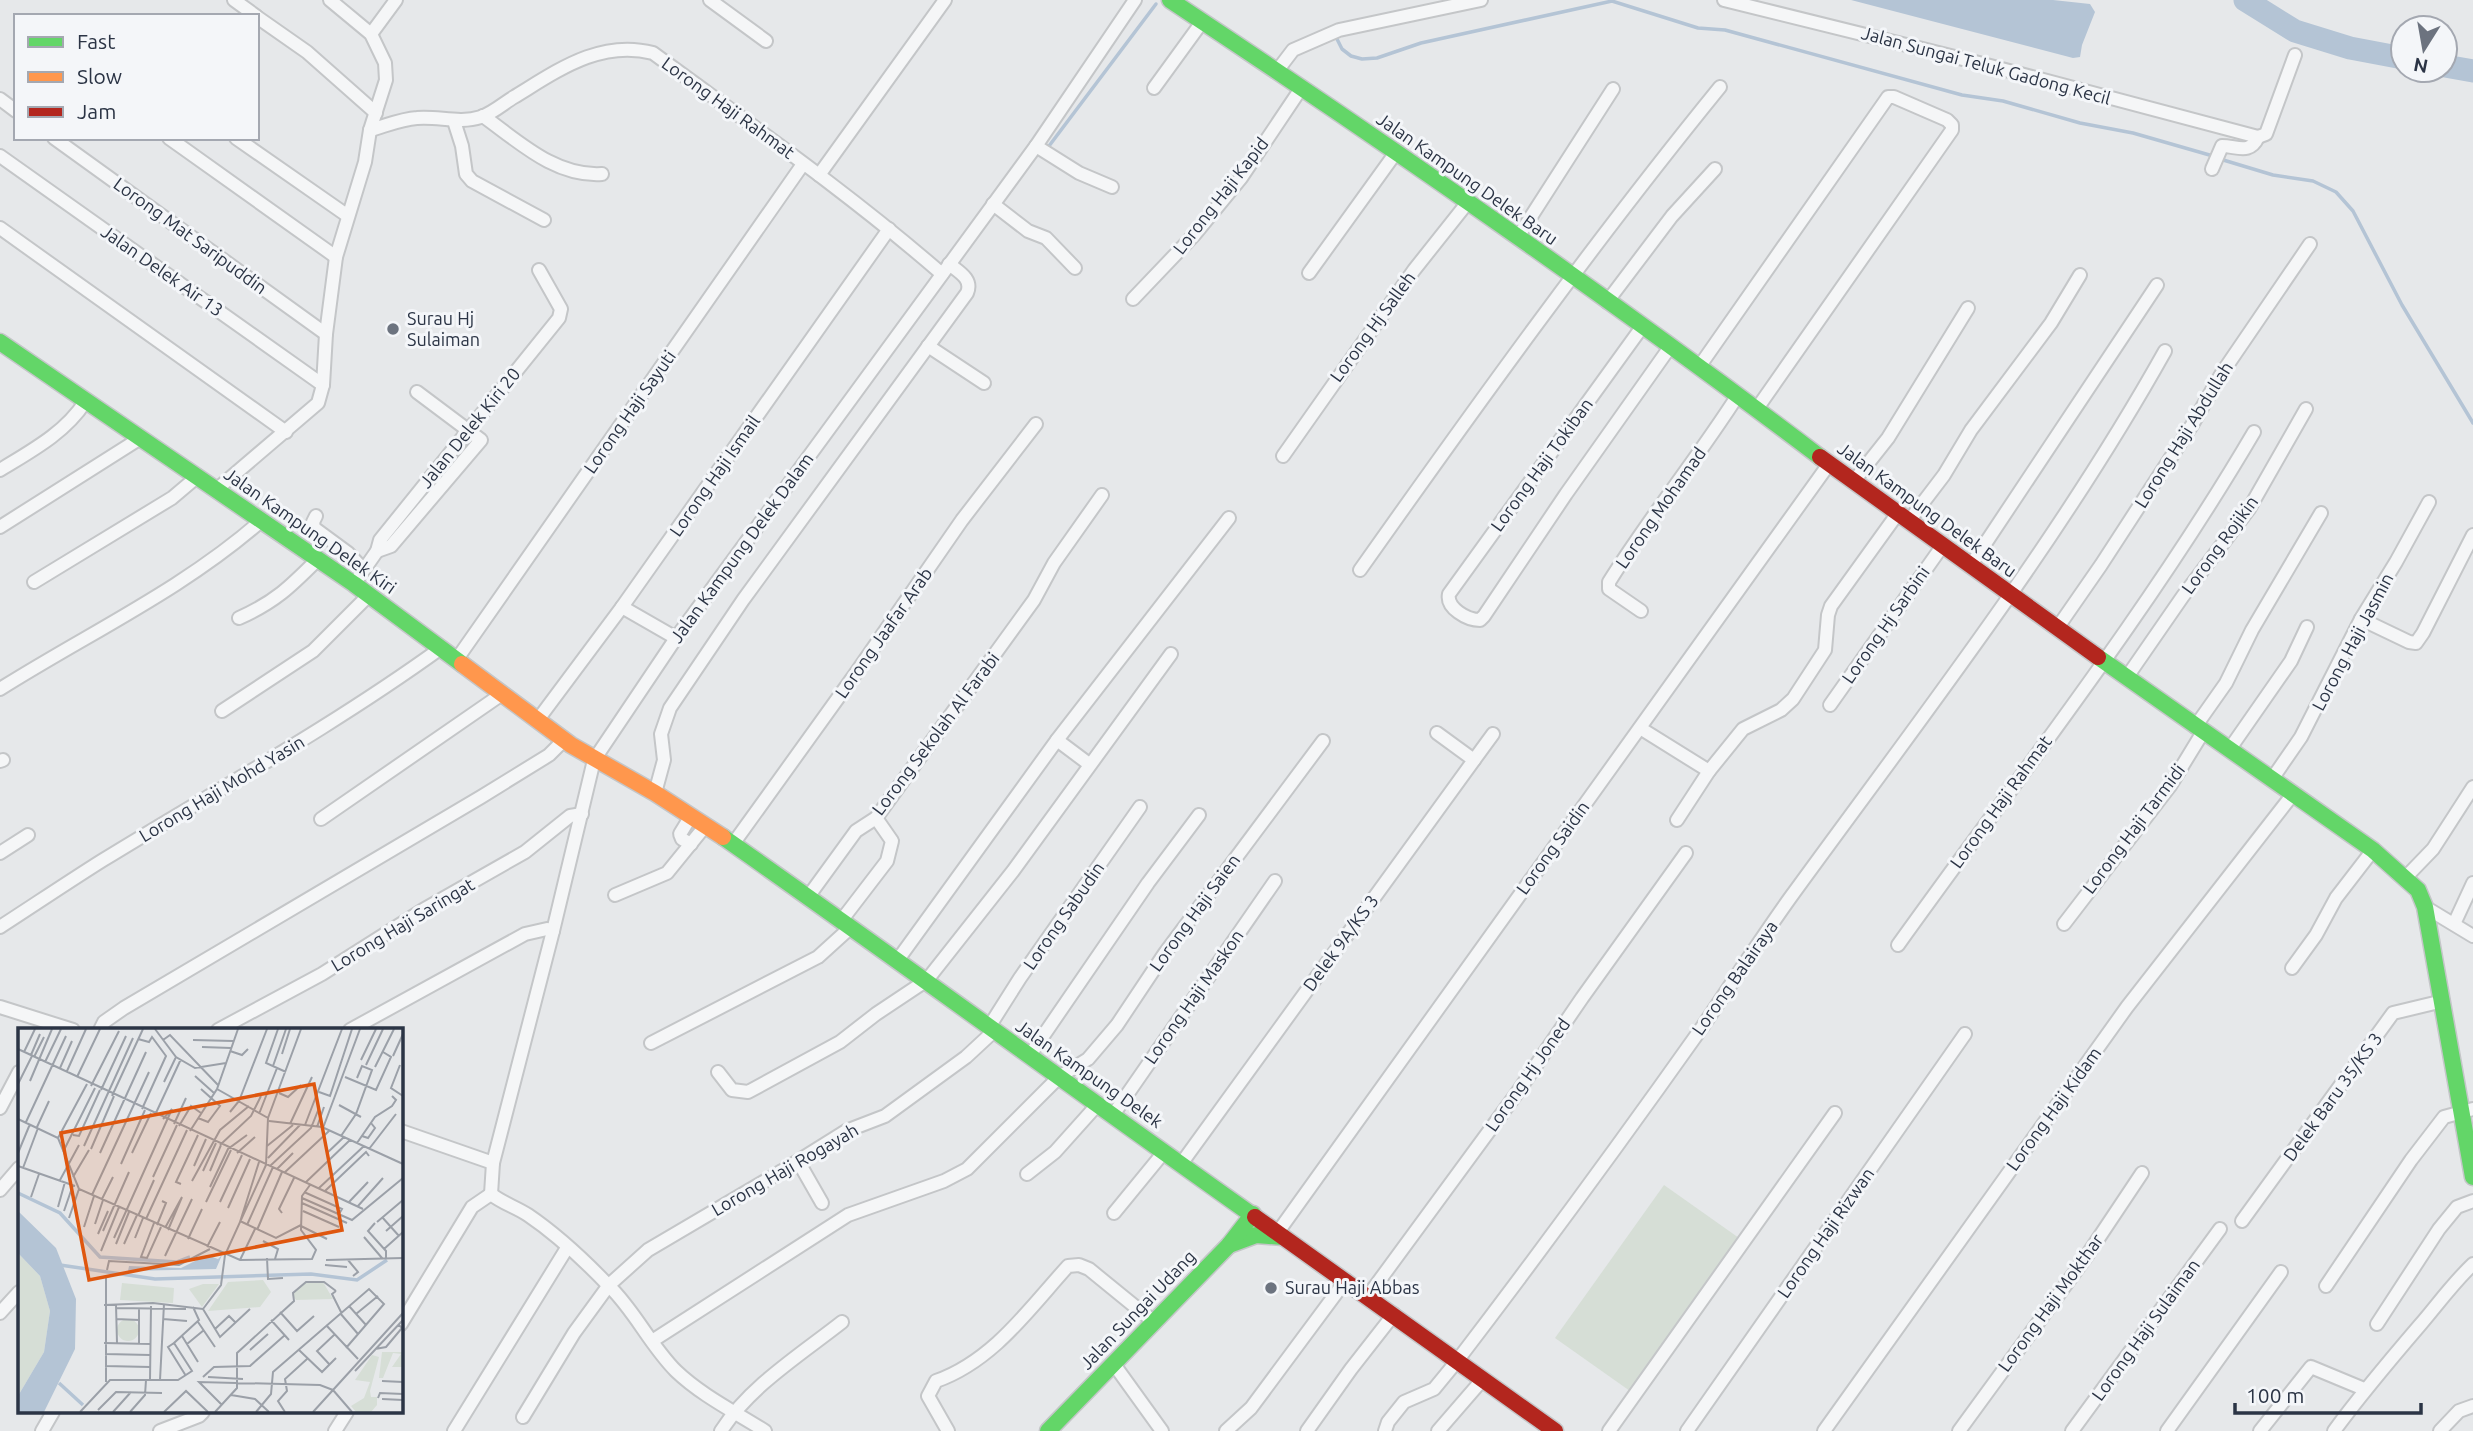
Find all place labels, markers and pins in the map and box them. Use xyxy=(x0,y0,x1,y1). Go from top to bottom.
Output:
place label: Surau Hj Sulaiman xyxy=(407,308,480,349)
marker: Surau Hj Sulaiman xyxy=(385,321,401,337)
place label: Surau Haji Abbas xyxy=(1285,1277,1420,1297)
marker: Surau Haji Abbas xyxy=(1263,1280,1279,1296)

